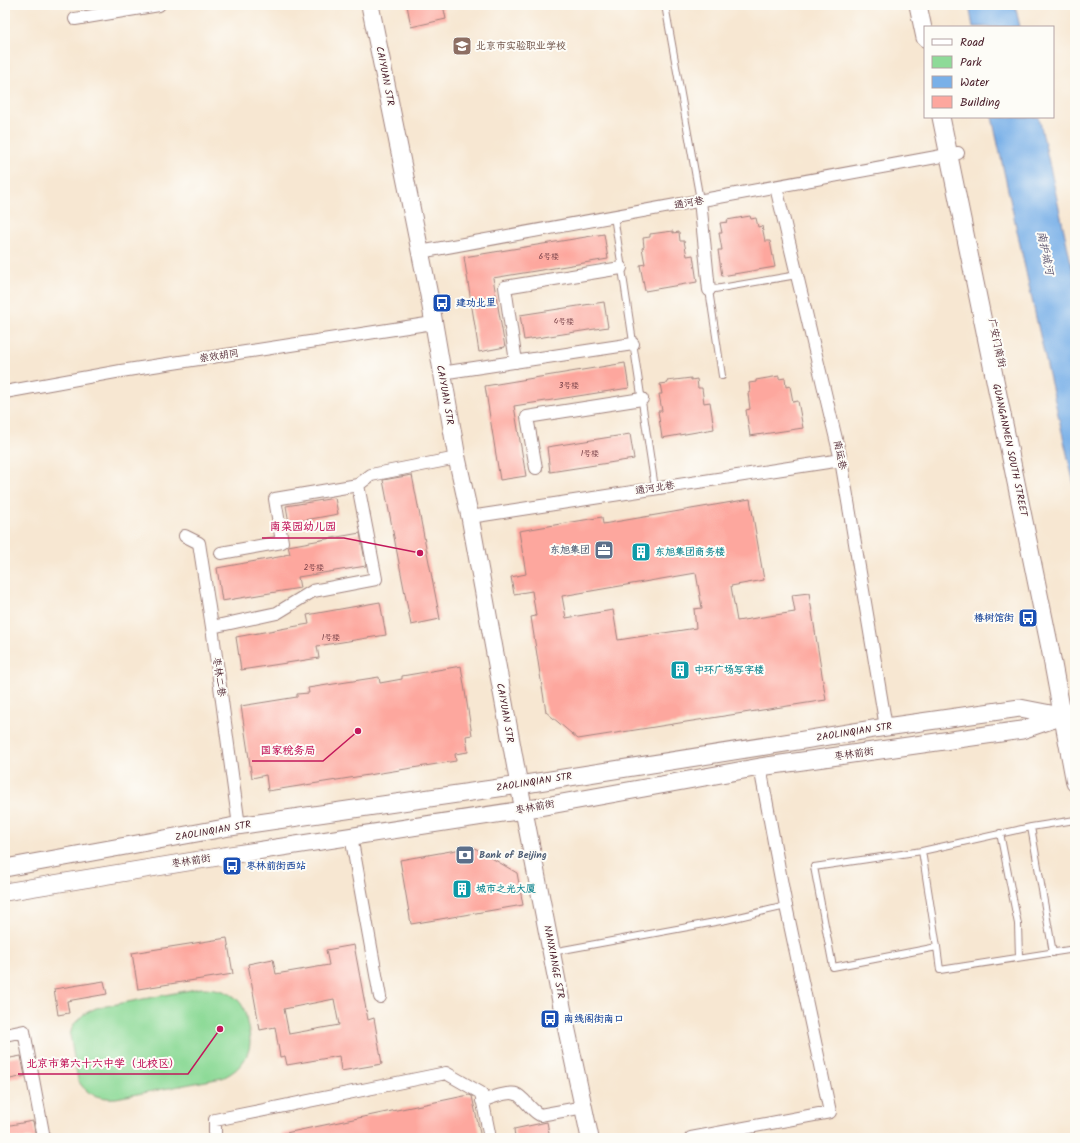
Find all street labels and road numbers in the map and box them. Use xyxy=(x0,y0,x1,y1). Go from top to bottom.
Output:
street label: CAIYUAN STR xyxy=(371,45,399,107)
street label: 通河巷 xyxy=(673,192,706,213)
street label: 广安门南街 xyxy=(984,317,1010,369)
street label: 崇效胡同 xyxy=(198,345,240,367)
street label: CAIYUAN STR xyxy=(432,364,458,426)
street label: GUANGANMEN SOUTH STREET xyxy=(988,382,1032,520)
street label: 南运巷 xyxy=(829,439,851,472)
street label: 通河北巷 xyxy=(634,477,677,499)
street label: 枣林二巷 xyxy=(208,656,230,699)
street label: CAIYUAN STR xyxy=(492,682,518,744)
street label: ZAOLINQIAN STR xyxy=(815,718,893,746)
street label: 枣林前街 xyxy=(833,743,875,765)
street label: ZAOLINQIAN STR xyxy=(495,768,573,796)
street label: 枣林前街 xyxy=(514,796,556,818)
street label: ZAOLINQIAN STR xyxy=(174,816,252,846)
street label: 枣林前街 xyxy=(170,850,212,872)
street label: NANXIANGE STR xyxy=(539,924,569,1000)

